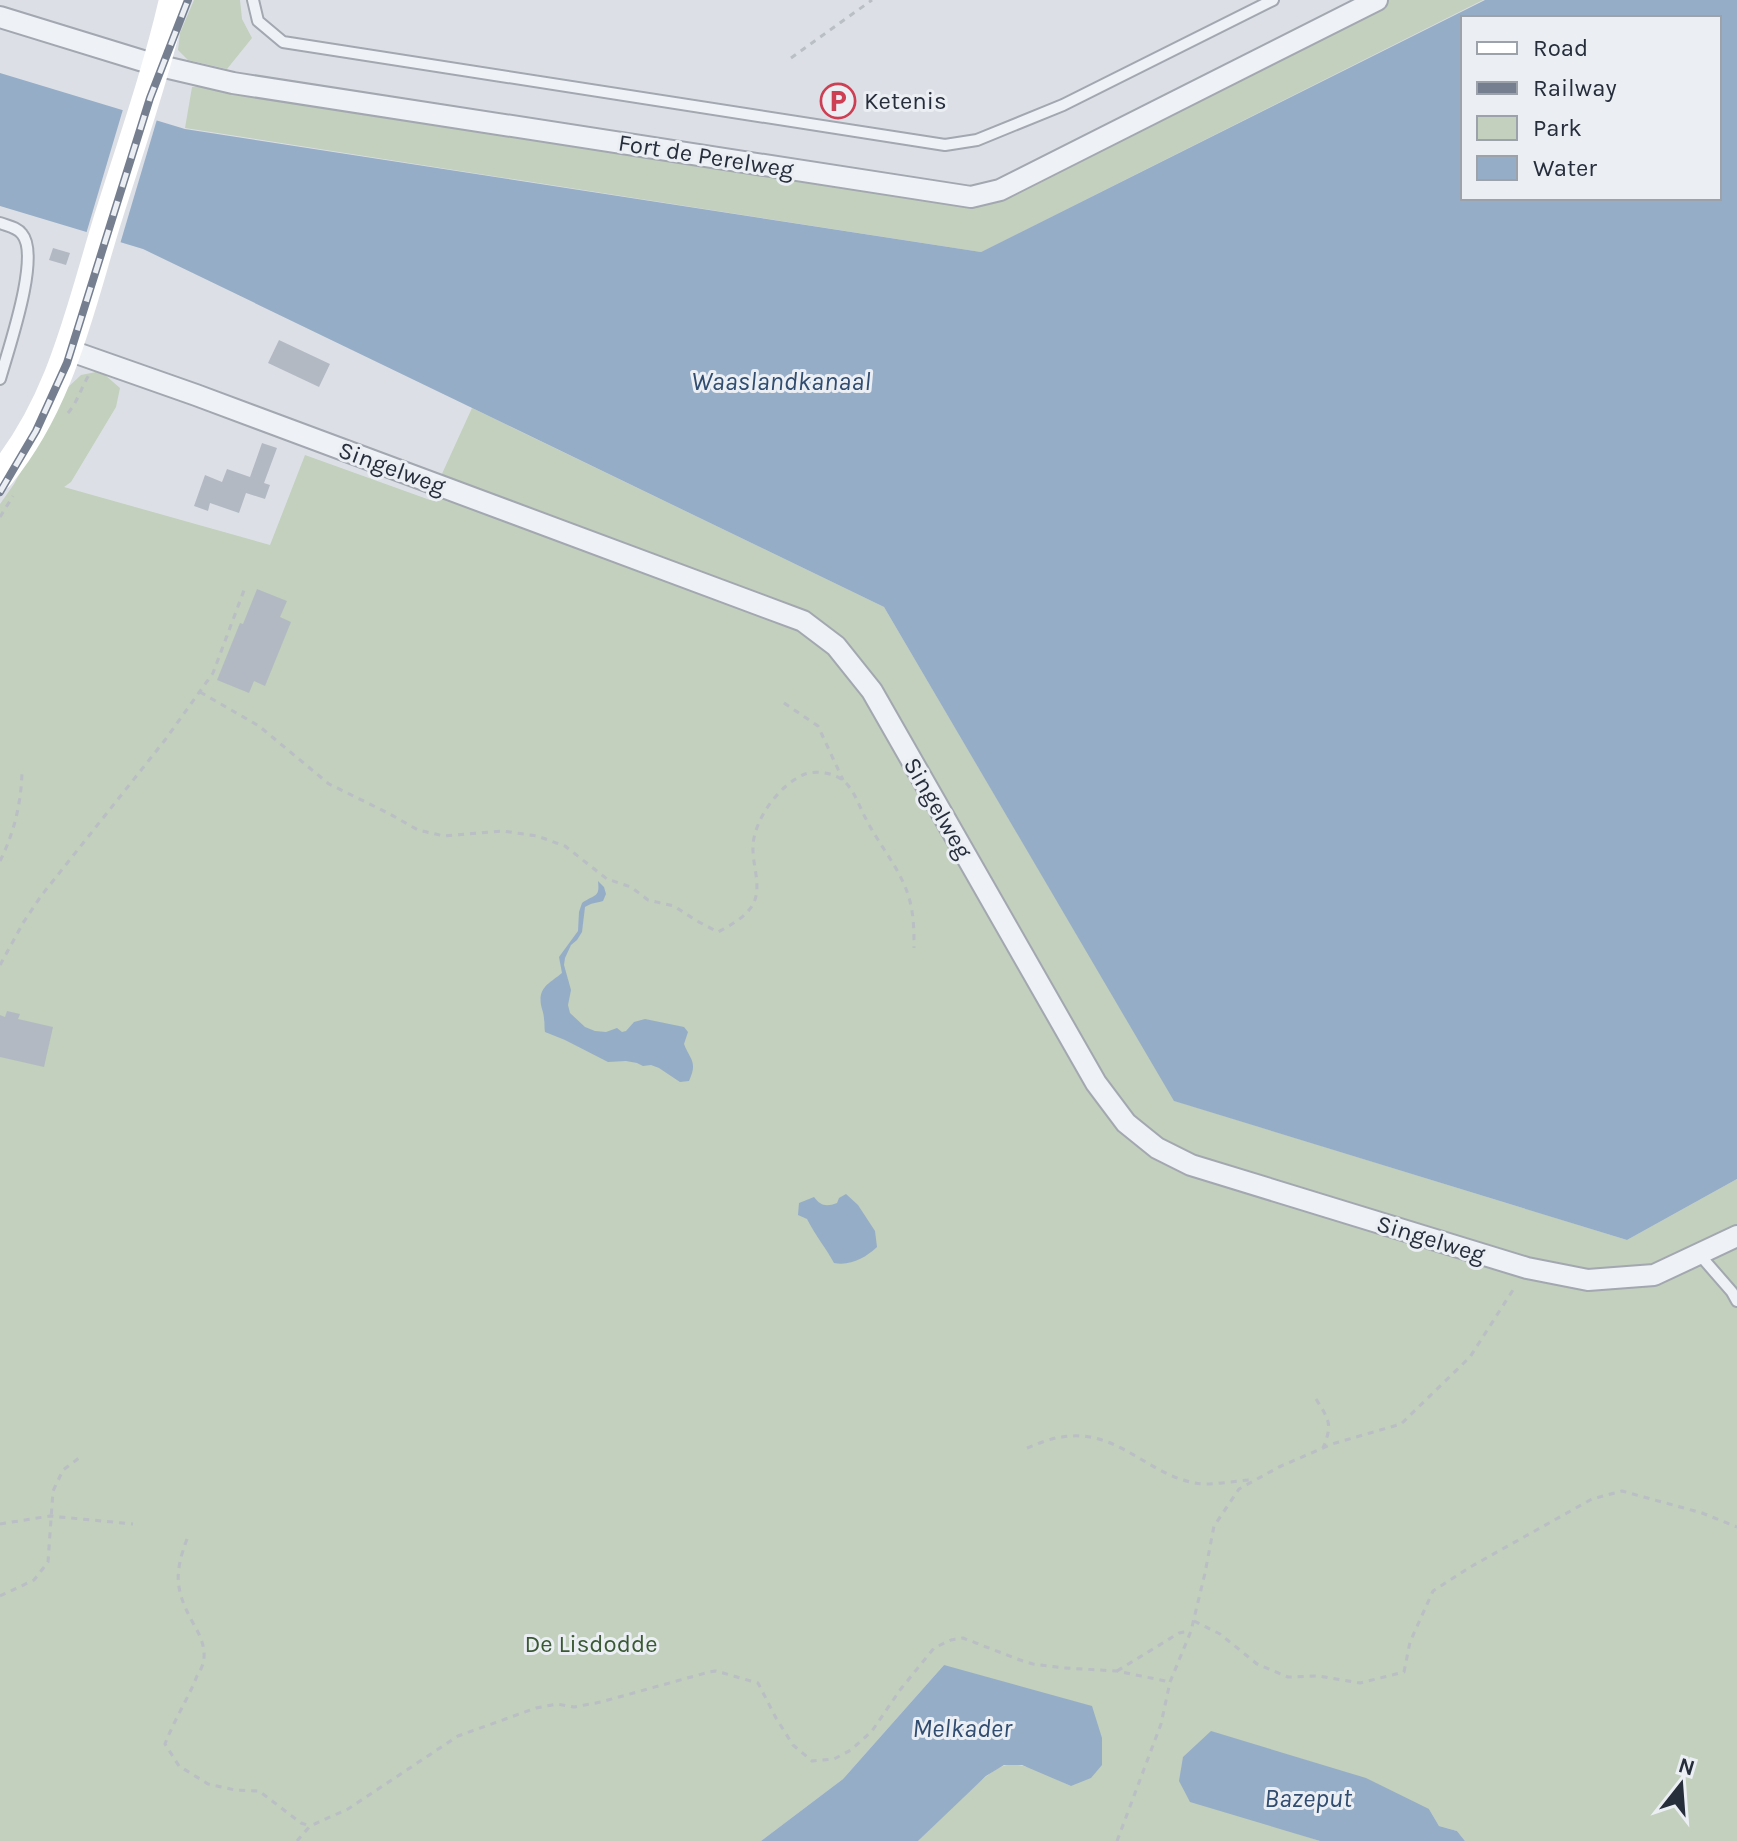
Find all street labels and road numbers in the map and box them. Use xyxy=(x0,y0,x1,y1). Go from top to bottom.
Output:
street label: Fort de Perelweg xyxy=(616,128,796,184)
street label: Singelweg xyxy=(335,436,450,500)
street label: Singelweg xyxy=(898,753,978,864)
street label: Singelweg xyxy=(1373,1209,1489,1269)

